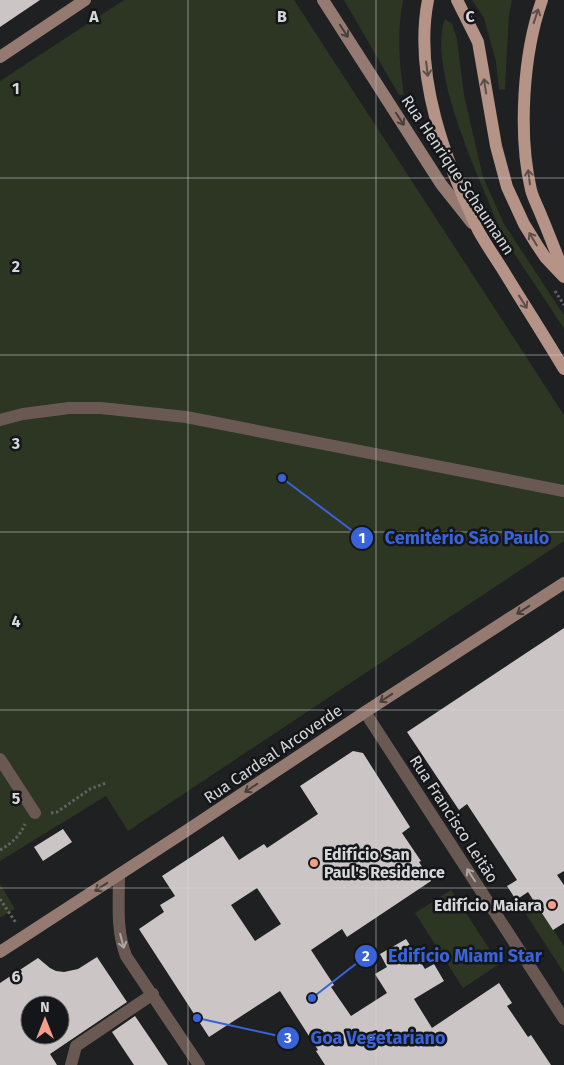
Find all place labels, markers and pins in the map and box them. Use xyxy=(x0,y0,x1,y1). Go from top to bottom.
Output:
callout: Cemitério São Paulo xyxy=(350,521,559,554)
place label: Edifício San Paul's Residence xyxy=(324,845,445,882)
marker: Edifício San Paul's Residence xyxy=(308,857,320,869)
place label: Edifício Maiara xyxy=(434,896,542,915)
marker: Edifício Maiara xyxy=(546,899,558,911)
callout: Edifício Miami Star xyxy=(354,939,552,972)
callout: Goa Vegetariano xyxy=(275,1021,455,1054)

